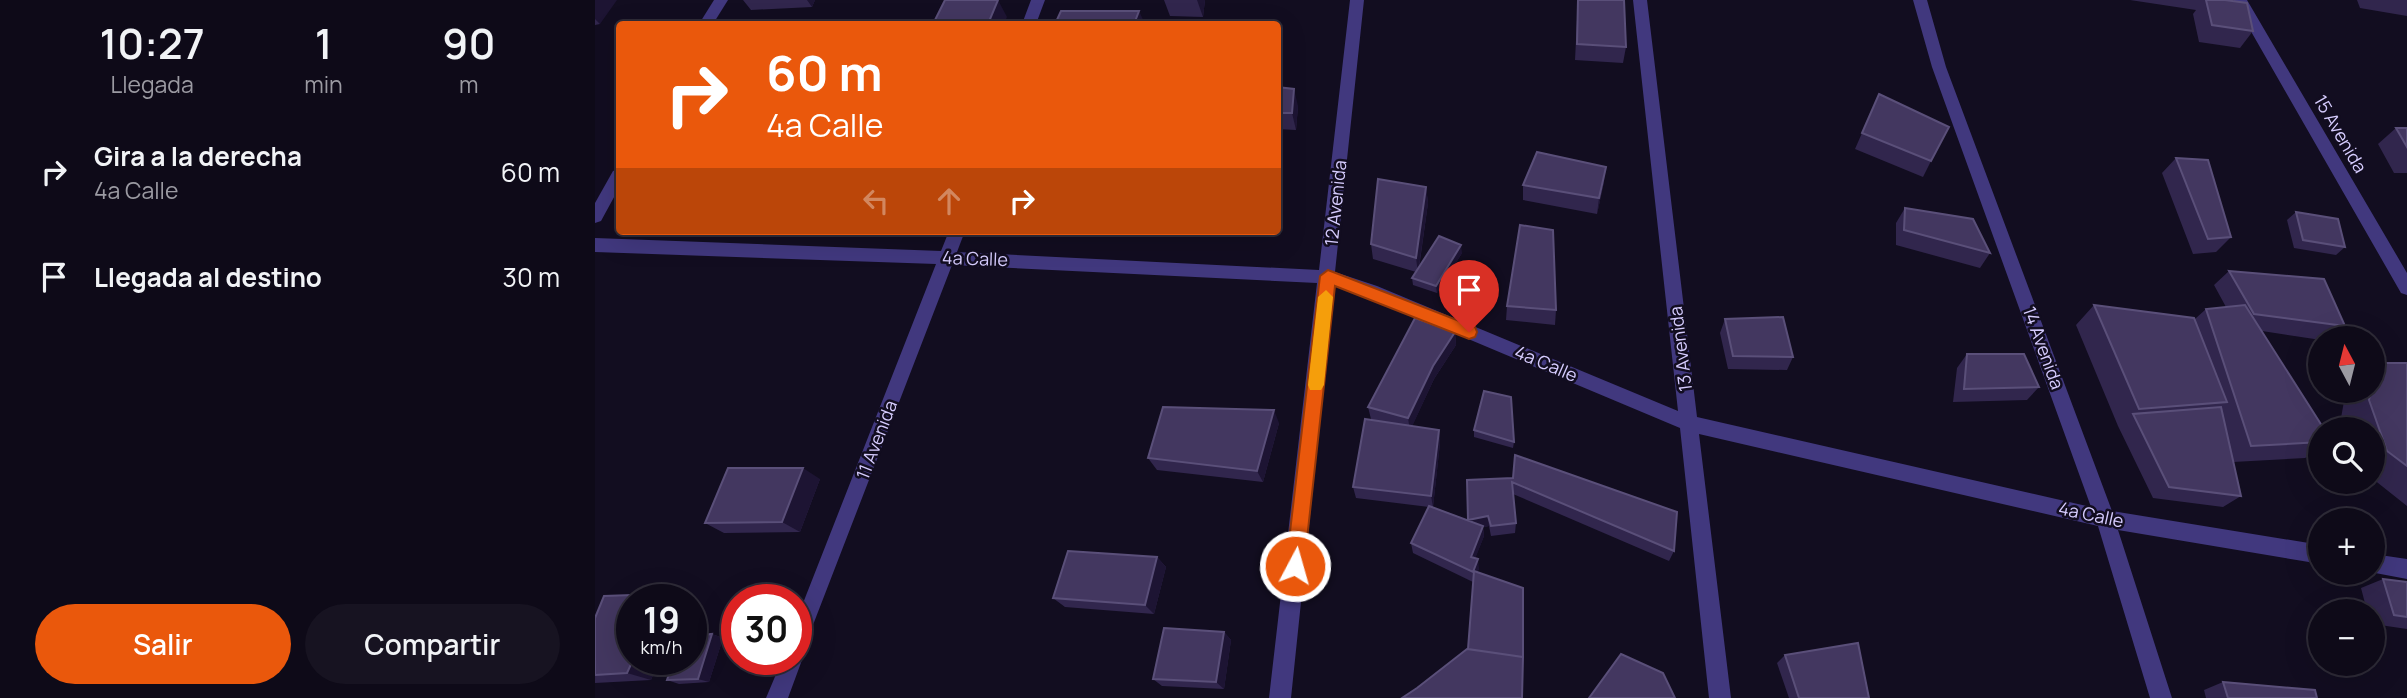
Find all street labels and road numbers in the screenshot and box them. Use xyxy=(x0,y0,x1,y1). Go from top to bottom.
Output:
street label: 15 Avenida xyxy=(2309,90,2373,177)
street label: 12 Avenida xyxy=(1319,159,1351,247)
street label: 4a Calle xyxy=(942,245,1008,271)
street label: 14 Avenida xyxy=(2018,303,2070,392)
street label: 13 Avenida xyxy=(1663,305,1697,393)
street label: 4a Calle xyxy=(1511,339,1581,387)
street label: 11 Avenida xyxy=(850,397,902,483)
street label: 4a Calle xyxy=(2056,495,2126,533)

